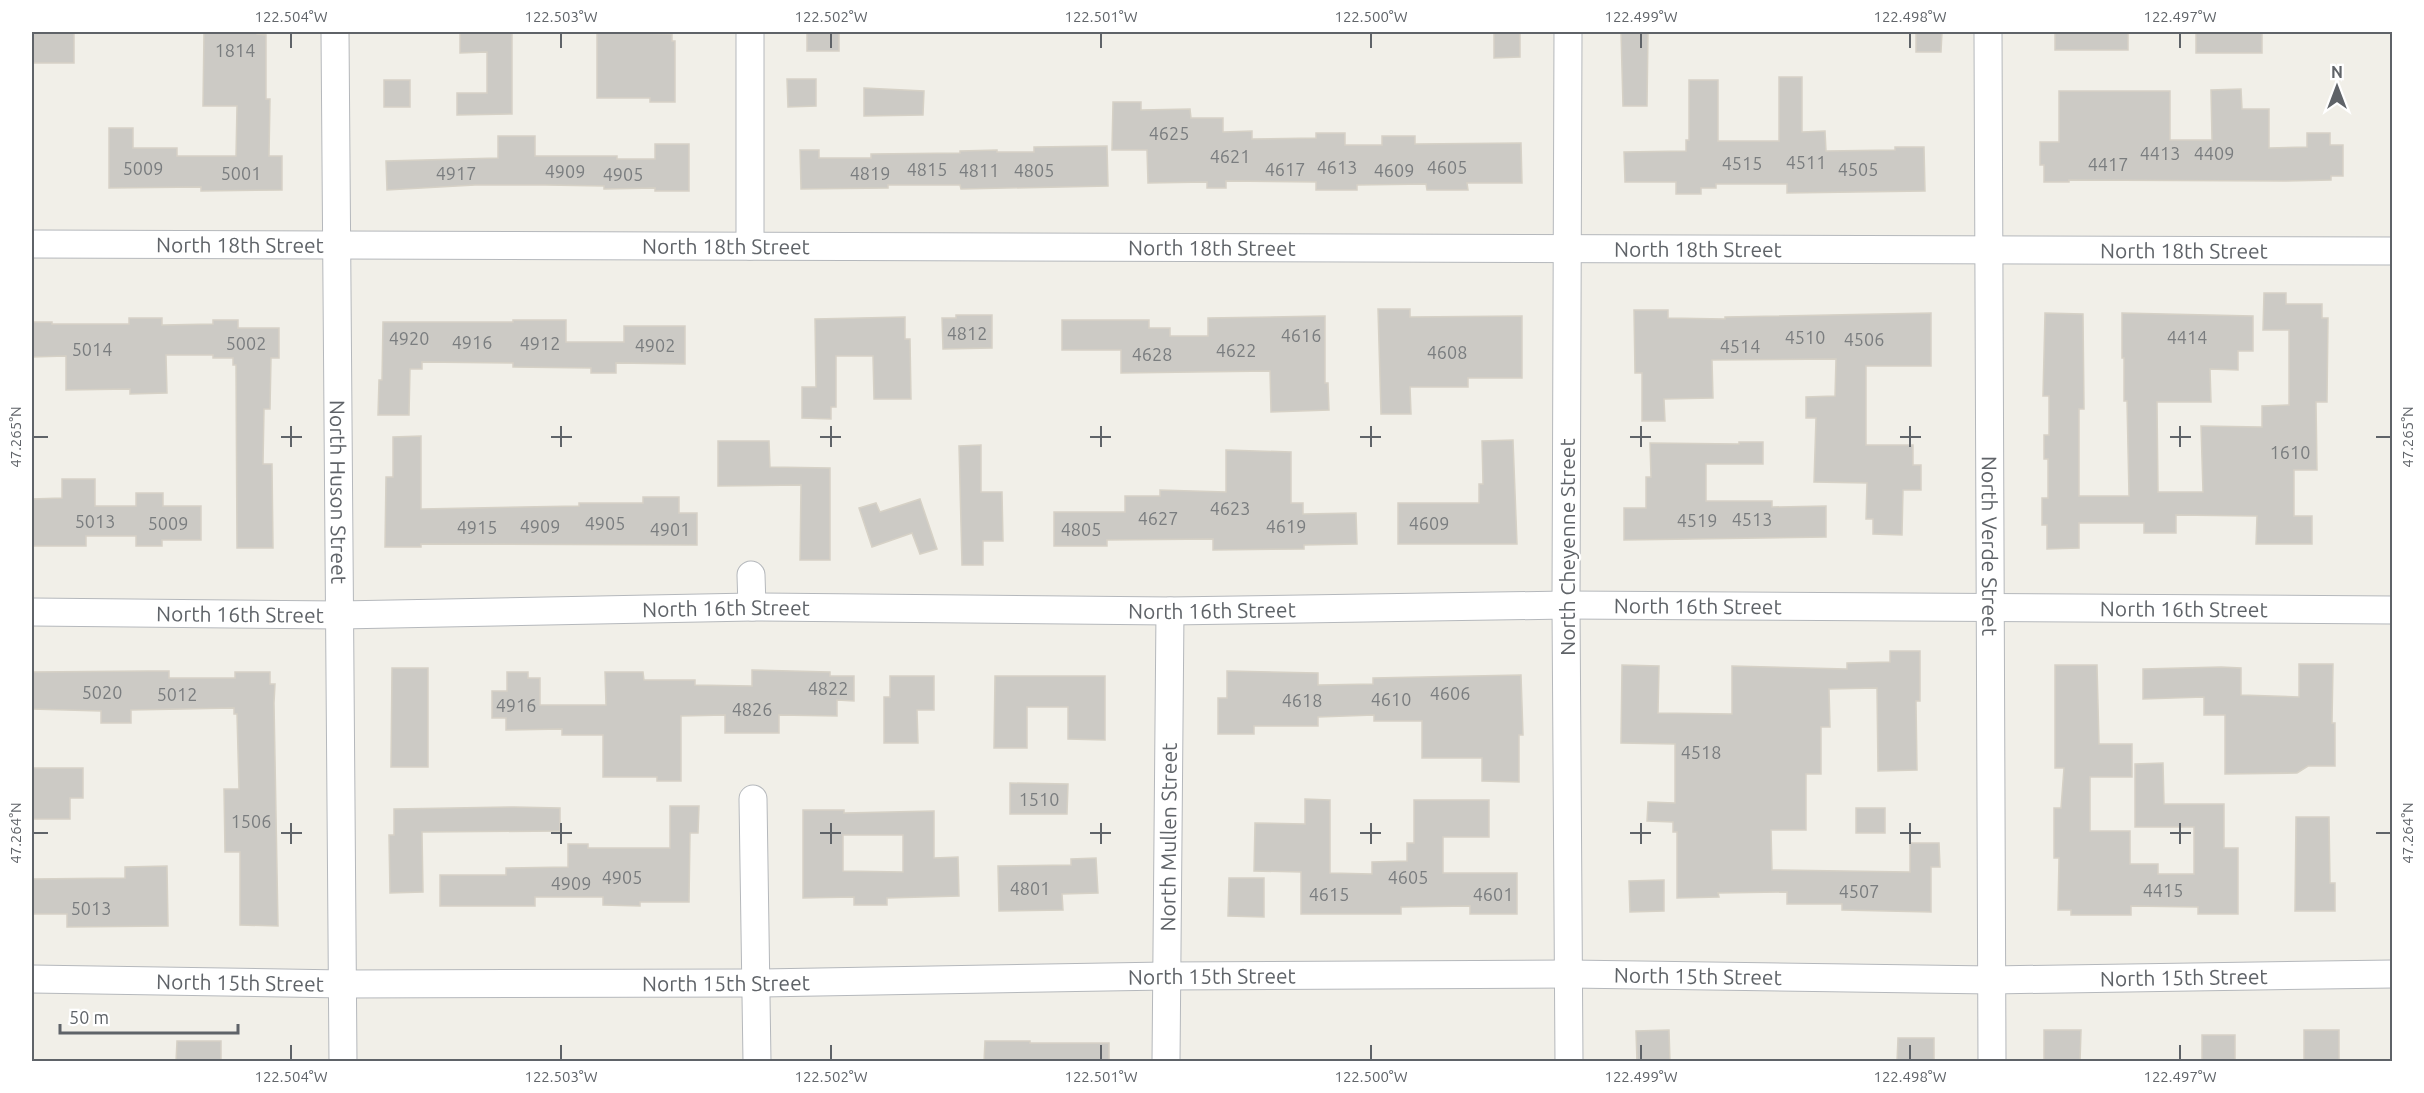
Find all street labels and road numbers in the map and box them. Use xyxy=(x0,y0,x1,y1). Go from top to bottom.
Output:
street label: North 18th Street xyxy=(156,232,324,257)
street label: North 18th Street xyxy=(642,234,810,258)
street label: North 18th Street xyxy=(1128,235,1296,260)
street label: North 18th Street xyxy=(1614,237,1782,261)
street label: North 18th Street xyxy=(2100,238,2268,263)
street label: North Huson Street xyxy=(326,400,351,584)
street label: North Cheyenne Street xyxy=(1555,438,1579,656)
street label: North Verde Street xyxy=(1978,456,2002,636)
street label: North 16th Street xyxy=(1614,593,1782,618)
street label: North 16th Street xyxy=(642,595,810,621)
street label: North 16th Street xyxy=(2100,596,2268,621)
street label: North 16th Street xyxy=(1128,597,1296,623)
street label: North 16th Street xyxy=(156,601,324,627)
street label: North Mullen Street xyxy=(1155,743,1181,931)
street label: North 15th Street xyxy=(1128,963,1296,989)
street label: North 15th Street xyxy=(1614,963,1782,989)
street label: North 15th Street xyxy=(2100,964,2268,990)
street label: North 15th Street xyxy=(156,969,324,996)
street label: North 15th Street xyxy=(642,970,810,995)

